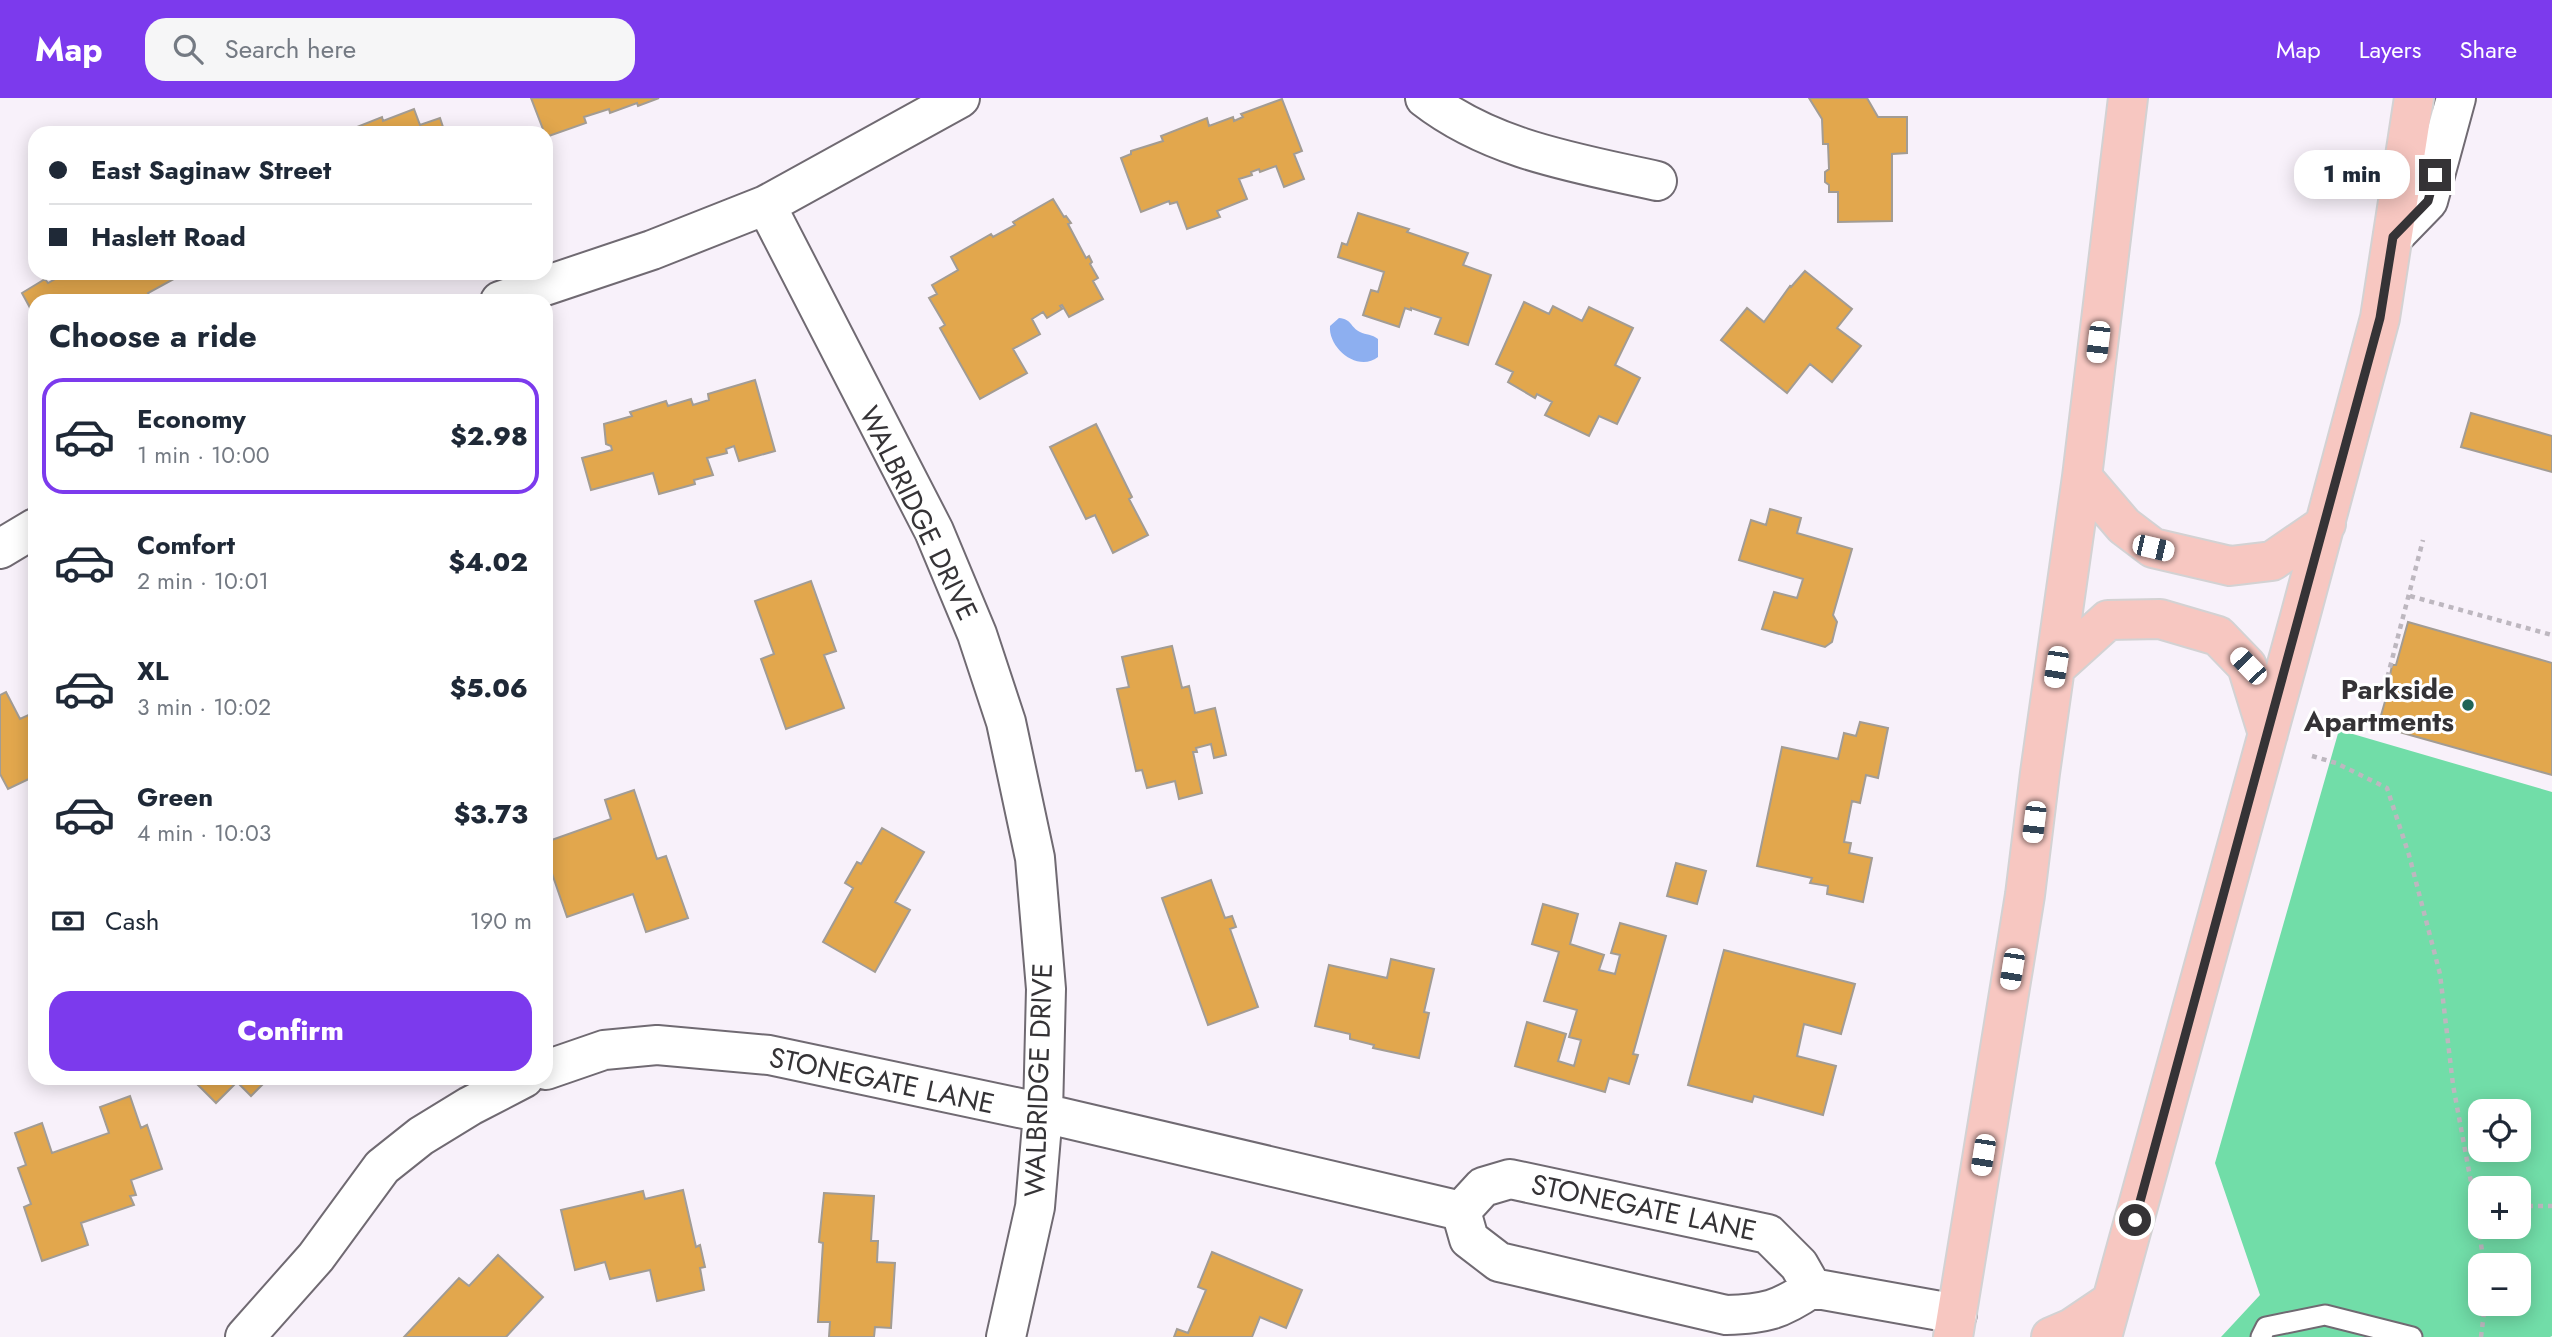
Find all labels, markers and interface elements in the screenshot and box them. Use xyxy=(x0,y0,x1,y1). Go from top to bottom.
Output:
search box xyxy=(145,18,635,81)
text: Map xyxy=(35,26,103,73)
icon: search xyxy=(169,30,207,68)
text: Search here xyxy=(225,30,356,68)
text: Map xyxy=(2276,32,2321,67)
text: Layers xyxy=(2359,32,2421,67)
text: Share xyxy=(2459,32,2517,67)
callout: 1 min xyxy=(2295,150,2410,200)
text: East Saginaw Street xyxy=(91,151,331,189)
text: 1 min xyxy=(2323,157,2381,191)
route end xyxy=(2419,159,2451,191)
text: Haslett Road xyxy=(91,218,246,256)
text: Choose a ride xyxy=(49,313,257,359)
car xyxy=(2086,320,2111,364)
street label: WALBRIDGE DRIVE xyxy=(849,399,988,627)
text: Economy xyxy=(137,400,246,438)
icon: car xyxy=(53,405,116,468)
text: $2.98 xyxy=(450,417,528,455)
text: 1 min · 10:00 xyxy=(137,438,270,472)
text: Comfort xyxy=(137,526,235,564)
icon: car xyxy=(53,531,116,594)
car xyxy=(2131,533,2176,563)
text: $4.02 xyxy=(448,543,528,581)
text: 2 min · 10:01 xyxy=(137,564,269,598)
car xyxy=(2226,644,2271,688)
car xyxy=(2043,645,2070,689)
text: XL xyxy=(137,652,169,690)
icon: car xyxy=(53,657,116,720)
text: $5.06 xyxy=(450,669,528,707)
place label: Parkside Apartments xyxy=(2303,669,2454,742)
text: 3 min · 10:02 xyxy=(137,690,271,724)
marker: Parkside Apartments xyxy=(2460,697,2476,713)
text: Green xyxy=(137,778,213,816)
icon: car xyxy=(53,783,116,846)
text: $3.73 xyxy=(454,795,528,833)
car xyxy=(2022,800,2047,844)
text: 4 min · 10:03 xyxy=(137,816,271,850)
icon: cash xyxy=(49,902,87,940)
text: Cash xyxy=(105,902,159,940)
text: 190 m xyxy=(470,904,532,938)
car xyxy=(1999,947,2026,991)
street label: WALBRIDGE DRIVE xyxy=(1014,962,1063,1198)
button: Confirm xyxy=(49,991,532,1071)
street label: STONEGATE LANE xyxy=(765,1037,998,1124)
map controls xyxy=(2468,1099,2531,1316)
button: locate xyxy=(2468,1099,2531,1162)
car xyxy=(1970,1133,1997,1177)
street label: STONEGATE LANE xyxy=(1527,1164,1760,1251)
button: + xyxy=(2468,1176,2531,1239)
route start xyxy=(2119,1204,2151,1236)
button: − xyxy=(2468,1253,2531,1316)

